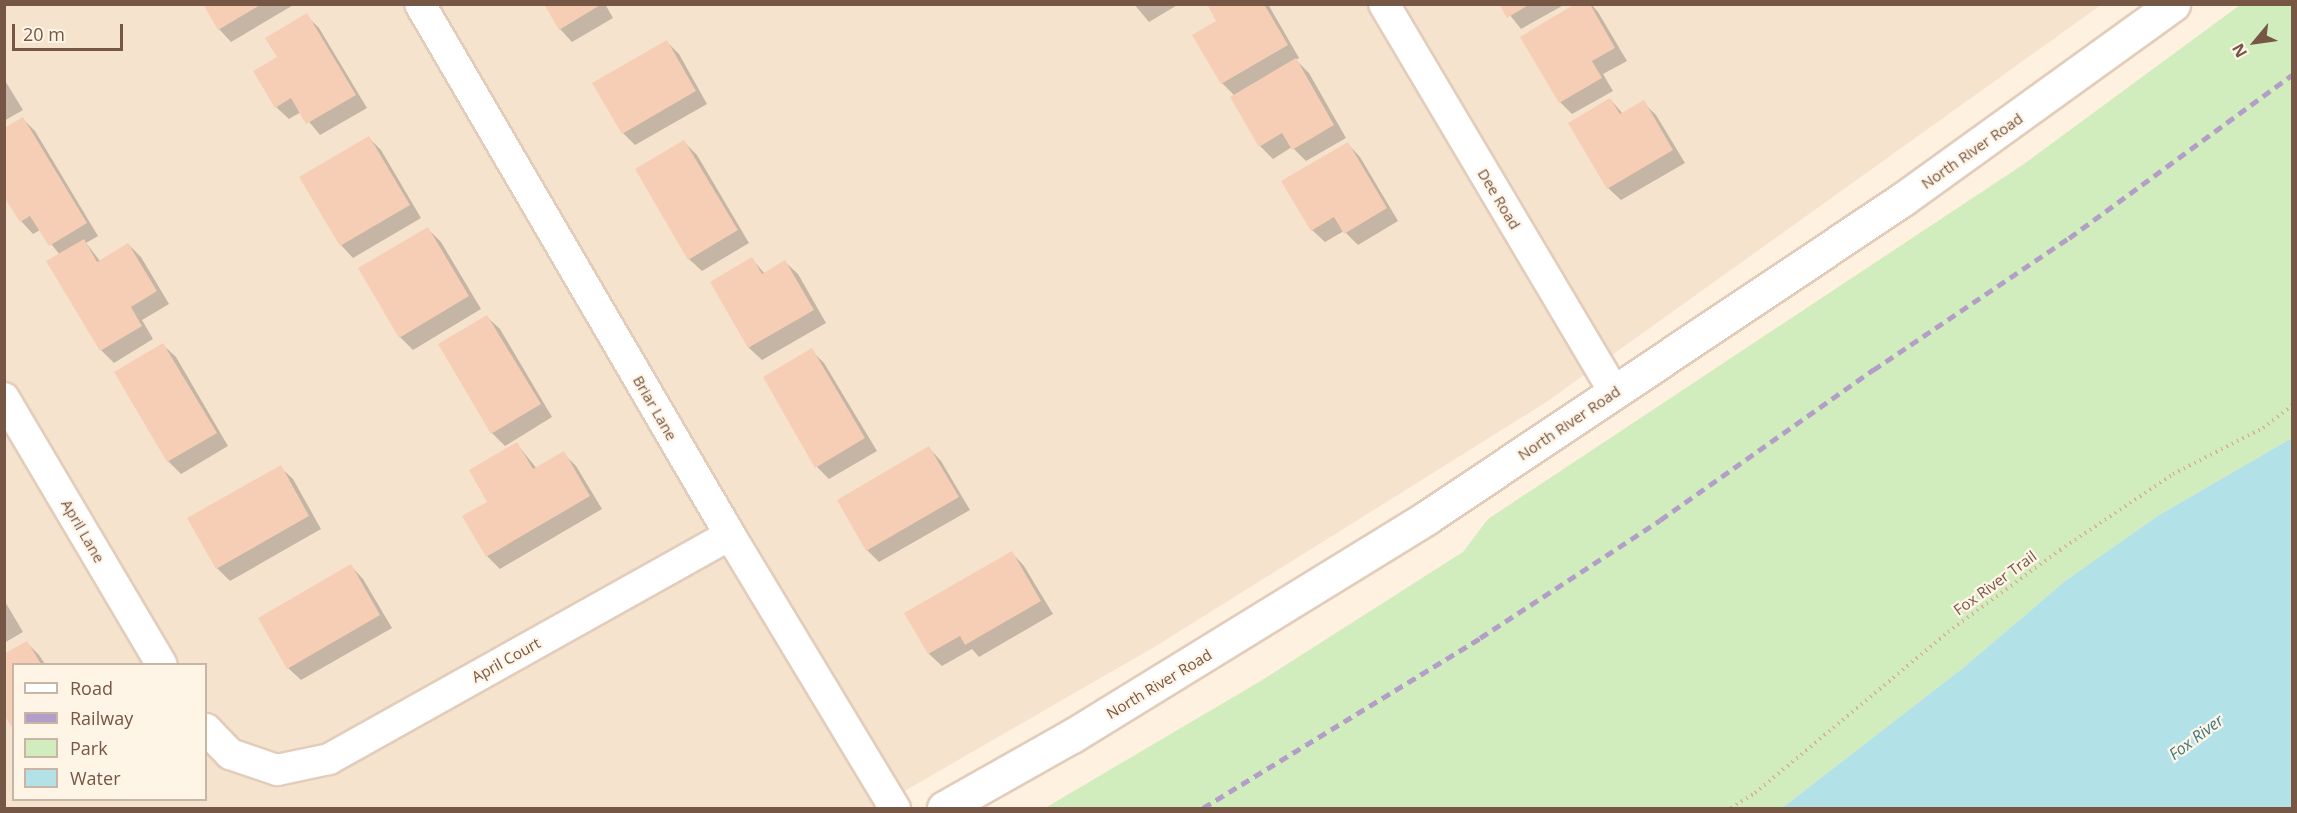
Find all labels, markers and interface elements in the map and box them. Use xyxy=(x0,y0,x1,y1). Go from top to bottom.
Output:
scale bar xyxy=(15,12,126,50)
north arrow xyxy=(2225,12,2285,72)
text: 20 m xyxy=(23,22,65,46)
text: N xyxy=(2226,40,2252,62)
street label: North River Road xyxy=(1918,109,2026,193)
street label: Dee Road xyxy=(1474,165,1524,233)
street label: Briar Lane xyxy=(629,372,681,444)
street label: North River Road xyxy=(1514,382,1624,464)
street label: April Lane xyxy=(58,496,108,566)
street label: Fox River Trail xyxy=(1950,547,2040,619)
street label: April Court xyxy=(469,634,543,686)
street label: North River Road xyxy=(1103,645,1215,723)
legend xyxy=(12,663,207,801)
text: Road xyxy=(70,676,113,700)
text: Railway xyxy=(70,706,133,730)
water label: Fox River xyxy=(2165,710,2227,764)
text: Park xyxy=(70,736,108,760)
text: Water xyxy=(70,766,121,790)

